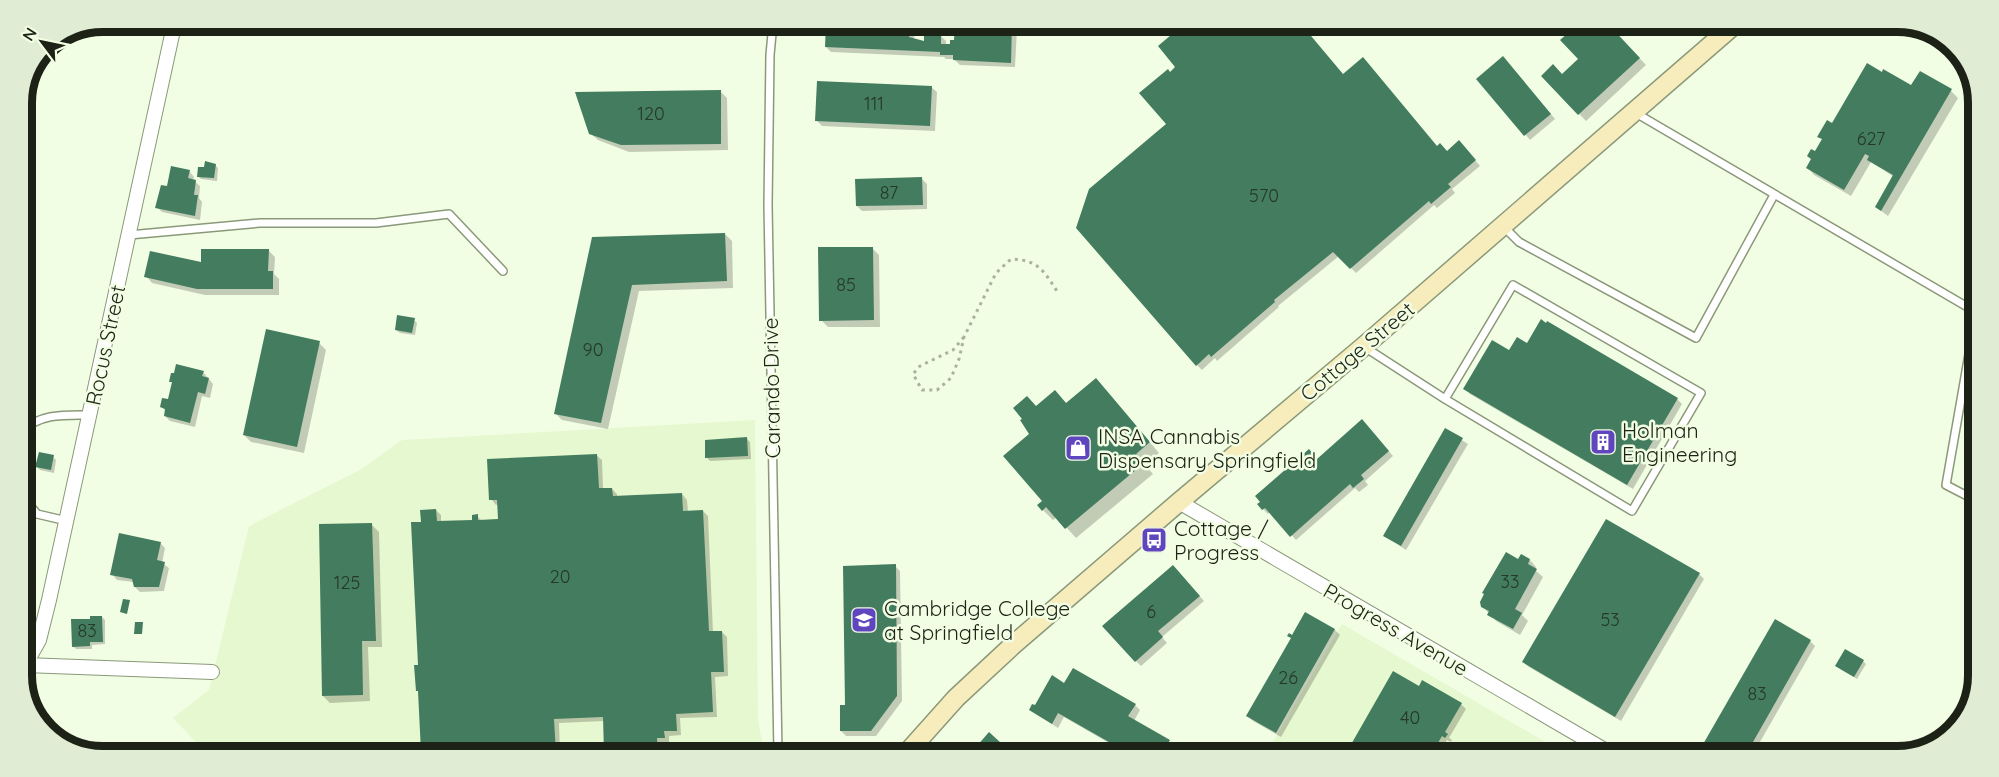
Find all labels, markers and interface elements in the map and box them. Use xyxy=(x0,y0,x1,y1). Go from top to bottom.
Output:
north arrow xyxy=(12,12,72,72)
text: N xyxy=(18,24,41,44)
house number: 111 xyxy=(864,92,884,115)
house number: 120 xyxy=(637,102,665,125)
house number: 627 xyxy=(1857,127,1885,150)
house number: 87 xyxy=(880,181,898,204)
house number: 570 xyxy=(1249,184,1279,207)
house number: 85 xyxy=(836,273,856,296)
street label: Rocus Street xyxy=(80,282,130,408)
street label: Cottage Street xyxy=(1295,296,1419,406)
street label: Carando Drive xyxy=(757,317,785,459)
house number: 90 xyxy=(583,338,603,361)
place label: Holman Engineering xyxy=(1622,417,1737,467)
place label: INSA Cannabis Dispensary Springfield xyxy=(1098,423,1316,473)
building icon: Holman Engineering xyxy=(1588,427,1618,457)
shop icon: INSA Cannabis Dispensary Springfield xyxy=(1063,433,1093,463)
place label: Cottage / Progress xyxy=(1174,515,1269,565)
bus stop icon: Cottage / Progress xyxy=(1139,525,1169,555)
house number: 20 xyxy=(550,565,570,588)
house number: 33 xyxy=(1501,570,1519,593)
house number: 125 xyxy=(334,571,360,594)
street label: Progress Avenue xyxy=(1319,577,1473,681)
place label: Cambridge College at Springfield xyxy=(884,595,1070,645)
house number: 6 xyxy=(1146,600,1156,623)
school or university icon: Cambridge College at Springfield xyxy=(849,605,879,635)
house number: 53 xyxy=(1600,608,1620,631)
house number: 83 xyxy=(77,619,97,642)
house number: 26 xyxy=(1278,666,1298,689)
house number: 83 xyxy=(1747,682,1767,705)
house number: 40 xyxy=(1400,706,1420,729)

